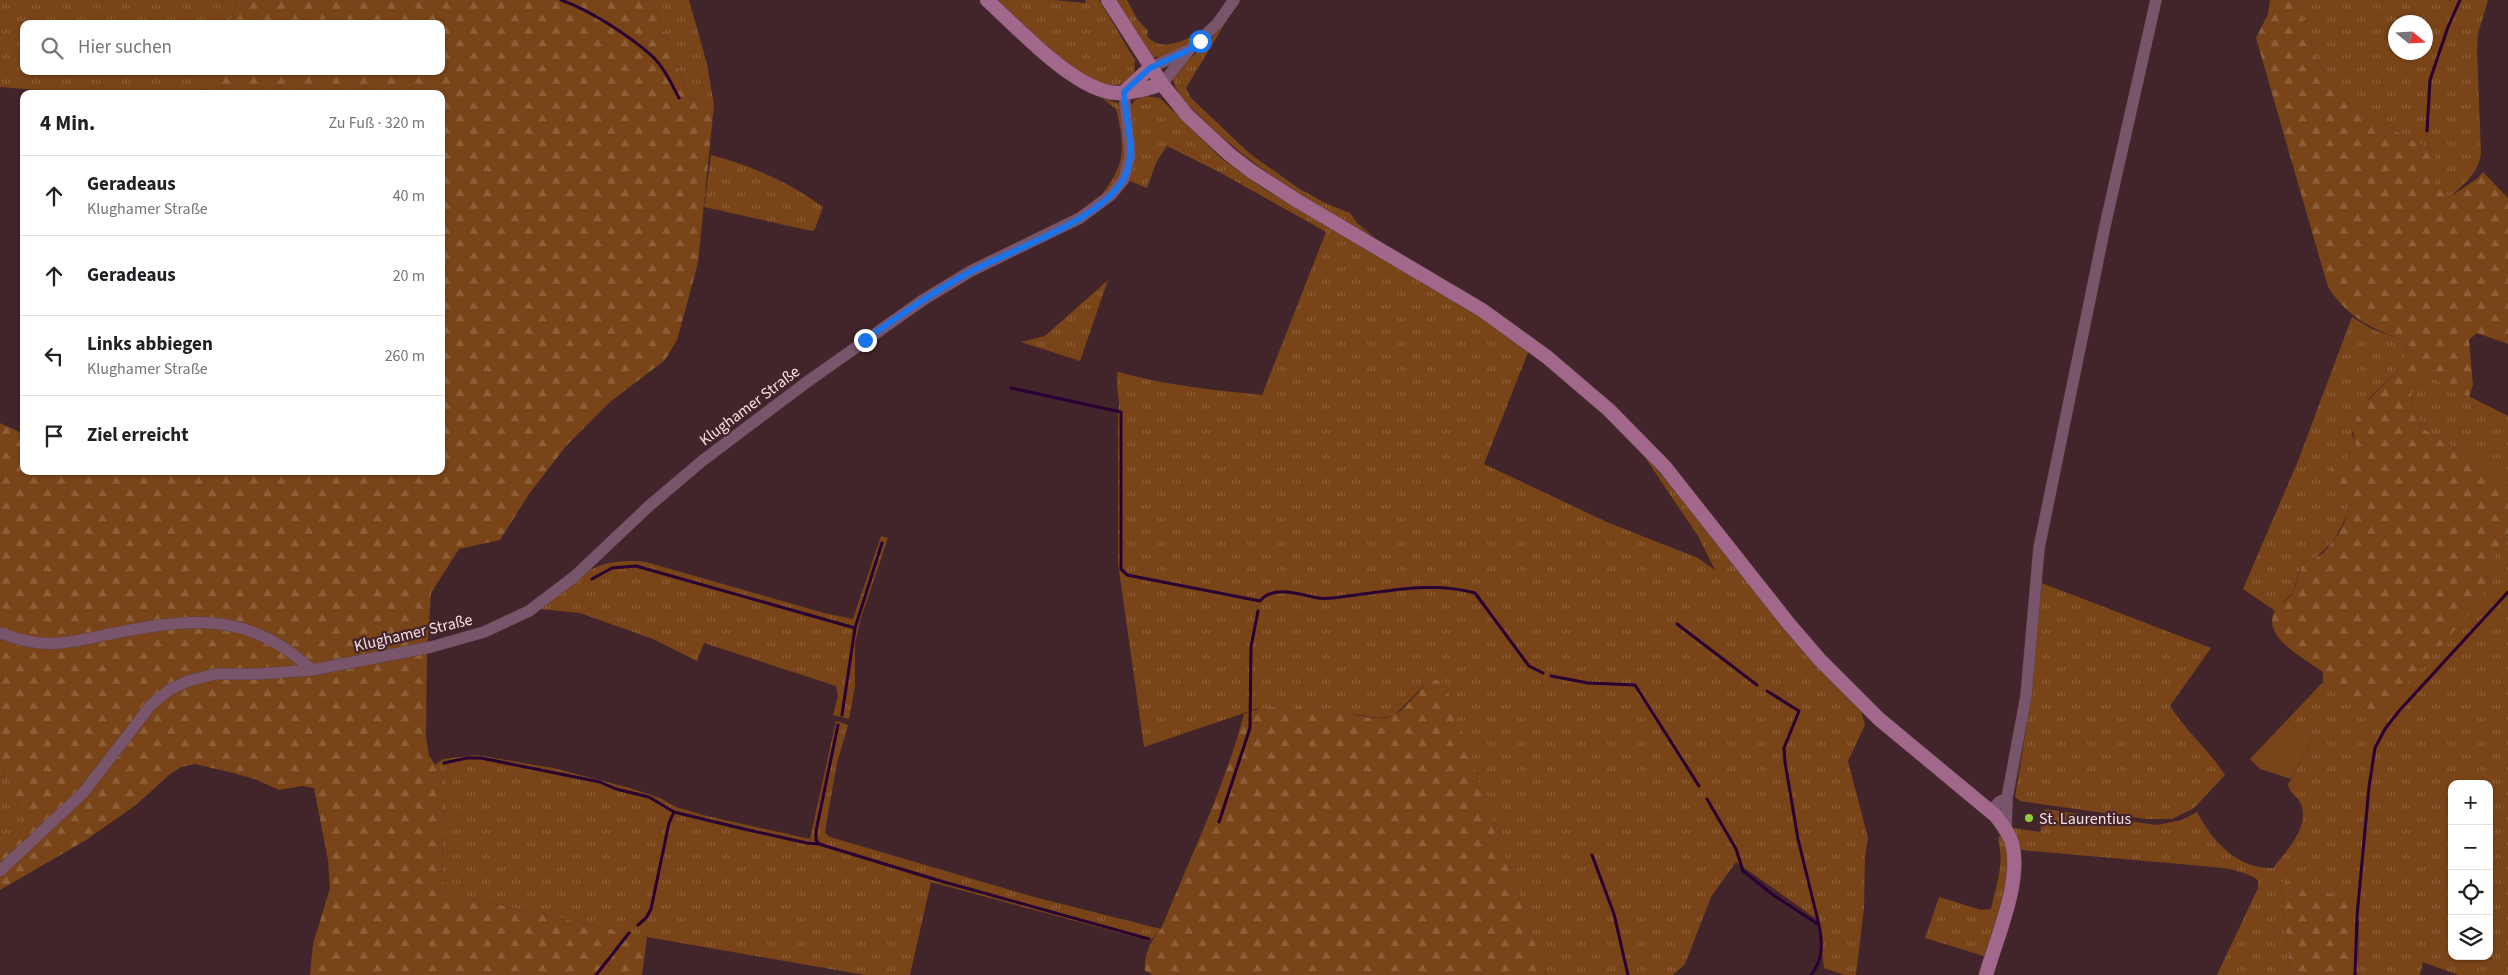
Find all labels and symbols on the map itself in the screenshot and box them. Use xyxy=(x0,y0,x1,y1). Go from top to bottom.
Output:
north arrow xyxy=(2388,15,2433,60)
route start xyxy=(1189,30,1212,53)
route end xyxy=(854,329,877,352)
street label: Klughamer Straße xyxy=(695,361,805,451)
street label: Klughamer Straße xyxy=(352,609,475,657)
place label: St. Laurentius xyxy=(2039,808,2132,830)
marker: St. Laurentius xyxy=(2023,812,2035,824)

